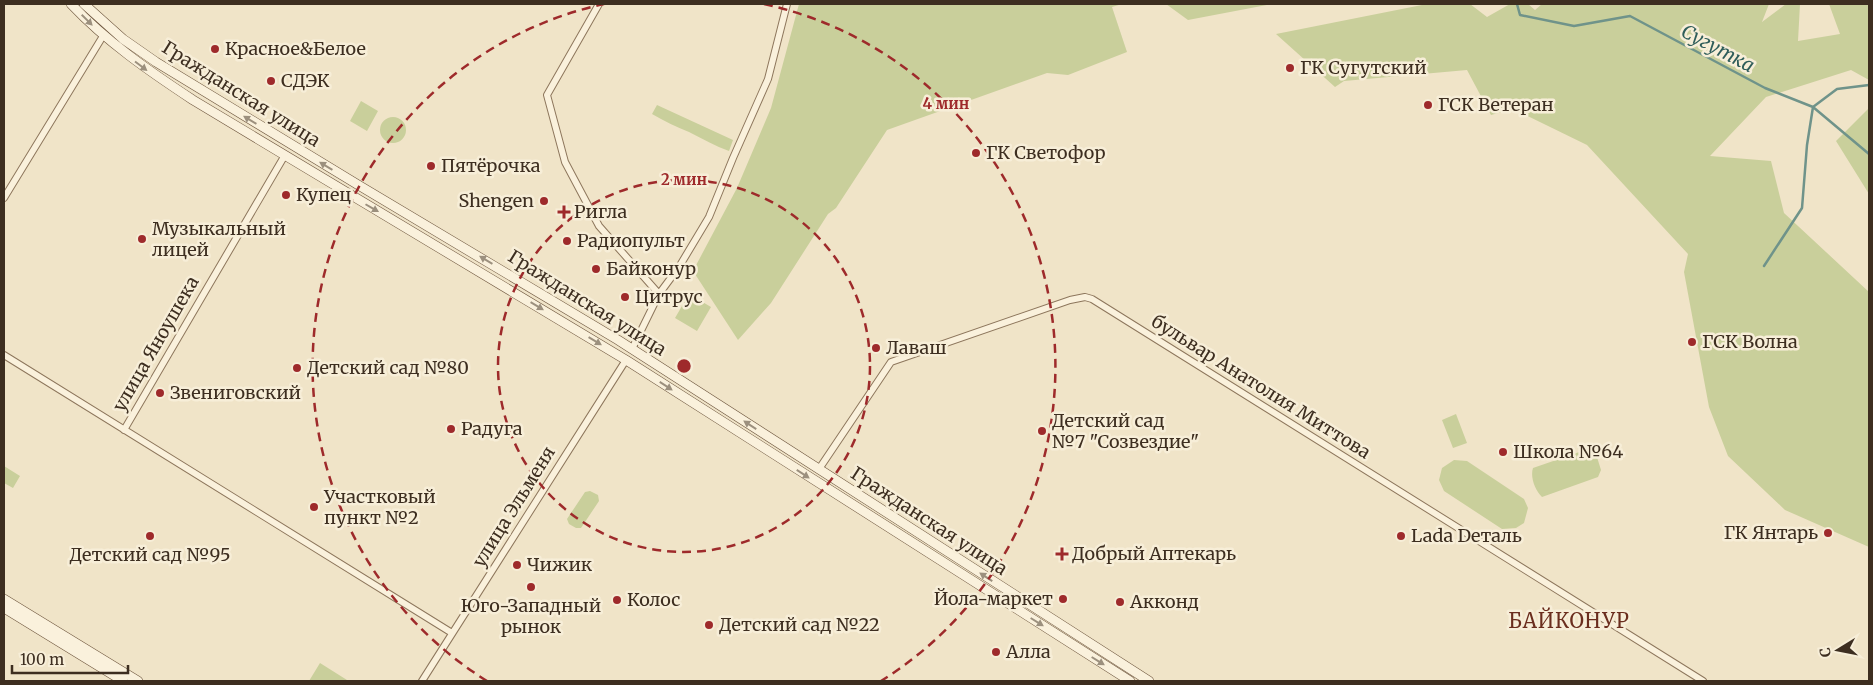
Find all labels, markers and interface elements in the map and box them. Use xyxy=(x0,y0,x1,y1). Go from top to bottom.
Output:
one-way arrow xyxy=(80,14,92,26)
water label: Сугутка xyxy=(1677,19,1759,77)
street label: Гражданская улица xyxy=(158,36,325,152)
place label: Красное&Белое xyxy=(225,37,366,60)
marker: Красное&Белое xyxy=(209,43,221,55)
place label: ГК Сугутский xyxy=(1300,56,1427,79)
one-way arrow xyxy=(134,60,147,71)
marker: ГК Сугутский xyxy=(1284,62,1296,74)
place label: СДЭК xyxy=(281,69,330,92)
marker: СДЭК xyxy=(265,75,277,87)
place label: ГСК Ветеран xyxy=(1438,93,1554,116)
text: 4 мин xyxy=(923,94,970,113)
marker: ГСК Ветеран xyxy=(1422,99,1434,111)
one-way arrow xyxy=(243,115,256,124)
place label: ГК Светофор xyxy=(986,141,1105,164)
marker: ГК Светофор xyxy=(970,147,982,159)
place label: Пятёрочка xyxy=(441,154,541,177)
marker: Пятёрочка xyxy=(425,160,437,172)
one-way arrow xyxy=(319,161,332,170)
text: 2 мин xyxy=(661,170,707,189)
place label: Купец xyxy=(296,183,351,206)
marker: Купец xyxy=(280,189,292,201)
place label: Shengen xyxy=(458,189,534,212)
marker: Shengen xyxy=(538,195,550,207)
place label: Ригла xyxy=(574,200,627,223)
one-way arrow xyxy=(365,204,378,213)
marker: Ригла xyxy=(558,206,570,218)
place label: Музыкальный лицей xyxy=(152,217,286,261)
place label: Радиопульт xyxy=(577,229,685,252)
marker: Музыкальный лицей xyxy=(136,233,148,245)
marker: Радиопульт xyxy=(561,235,573,247)
street label: Гражданская улица xyxy=(504,245,671,361)
one-way arrow xyxy=(479,256,492,265)
place label: Байконур xyxy=(606,257,696,280)
marker: Байконур xyxy=(590,263,602,275)
street label: улица Яноушека xyxy=(107,272,204,416)
place label: Цитрус xyxy=(635,285,703,308)
marker: Цитрус xyxy=(619,291,631,303)
one-way arrow xyxy=(530,302,543,311)
street label: бульвар Анатолия Миттова xyxy=(1147,310,1375,464)
place label: ГСК Волна xyxy=(1702,330,1798,353)
one-way arrow xyxy=(588,336,601,346)
place label: Лаваш xyxy=(886,336,946,359)
marker: ГСК Волна xyxy=(1686,336,1698,348)
marker: Лаваш xyxy=(870,342,882,354)
place label: Детский сад №80 xyxy=(307,356,469,379)
centre of rings xyxy=(675,357,693,375)
marker: Детский сад №80 xyxy=(291,362,303,374)
place label: Звениговский xyxy=(170,381,301,404)
one-way arrow xyxy=(660,382,673,391)
marker: Звениговский xyxy=(154,387,166,399)
place label: Детский сад №7 "Созвездие" xyxy=(1052,409,1199,453)
place label: Радуга xyxy=(461,417,523,440)
one-way arrow xyxy=(743,420,756,429)
marker: Радуга xyxy=(445,423,457,435)
marker: Детский сад №7 "Созвездие" xyxy=(1036,425,1048,437)
place label: Школа №64 xyxy=(1513,440,1623,463)
street label: улица Эльменя xyxy=(467,442,560,571)
marker: Школа №64 xyxy=(1497,446,1509,458)
street label: Гражданская улица xyxy=(847,461,1012,580)
one-way arrow xyxy=(797,469,810,479)
place label: Участковый пункт №2 xyxy=(323,485,436,529)
marker: Участковый пункт №2 xyxy=(308,501,320,513)
place label: ГК Янтарь xyxy=(1724,521,1818,544)
place label: Lada Dеталь xyxy=(1411,524,1522,547)
marker: ГК Янтарь xyxy=(1822,527,1834,539)
marker: Детский сад №95 xyxy=(144,530,156,542)
marker: Lada Dеталь xyxy=(1395,530,1407,542)
place label: Добрый Аптекарь xyxy=(1072,542,1236,565)
place label: Детский сад №95 xyxy=(70,543,230,566)
marker: Добрый Аптекарь xyxy=(1056,548,1068,560)
place label: Чижик xyxy=(527,553,593,576)
marker: Чижик xyxy=(511,559,523,571)
one-way arrow xyxy=(980,572,993,582)
marker: Юго-Западный рынок xyxy=(525,581,537,593)
place label: Йола-маркет xyxy=(934,587,1053,610)
place label: Колос xyxy=(627,588,680,611)
place label: Акконд xyxy=(1129,590,1199,613)
marker: Йола-маркет xyxy=(1057,593,1069,605)
place label: Юго-Западный рынок xyxy=(461,594,601,638)
marker: Колос xyxy=(611,594,623,606)
marker: Акконд xyxy=(1114,596,1126,608)
district label: БАЙКОНУР xyxy=(1508,607,1630,633)
place label: Детский сад №22 xyxy=(719,613,880,636)
one-way arrow xyxy=(1031,617,1044,627)
marker: Детский сад №22 xyxy=(703,619,715,631)
north arrow xyxy=(1813,625,1863,675)
place label: Алла xyxy=(1005,640,1051,663)
scale bar xyxy=(12,642,129,674)
marker: Алла xyxy=(990,646,1002,658)
text: С xyxy=(1816,646,1835,658)
text: 100 m xyxy=(20,650,64,669)
one-way arrow xyxy=(1092,656,1105,666)

